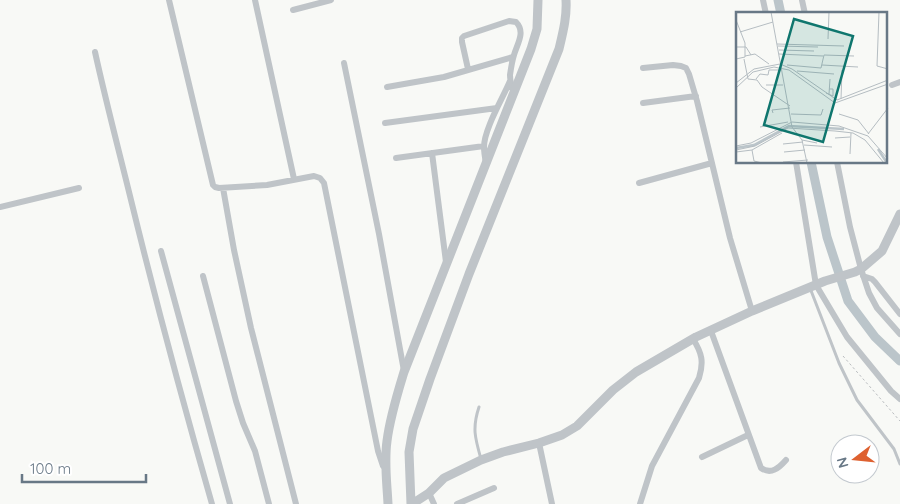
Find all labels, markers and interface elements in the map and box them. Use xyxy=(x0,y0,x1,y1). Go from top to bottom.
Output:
inset map xyxy=(736,12,888,164)
north arrow xyxy=(830,434,880,484)
scale bar xyxy=(22,452,146,484)
text: N xyxy=(832,455,853,470)
text: 100 m xyxy=(30,459,71,478)

